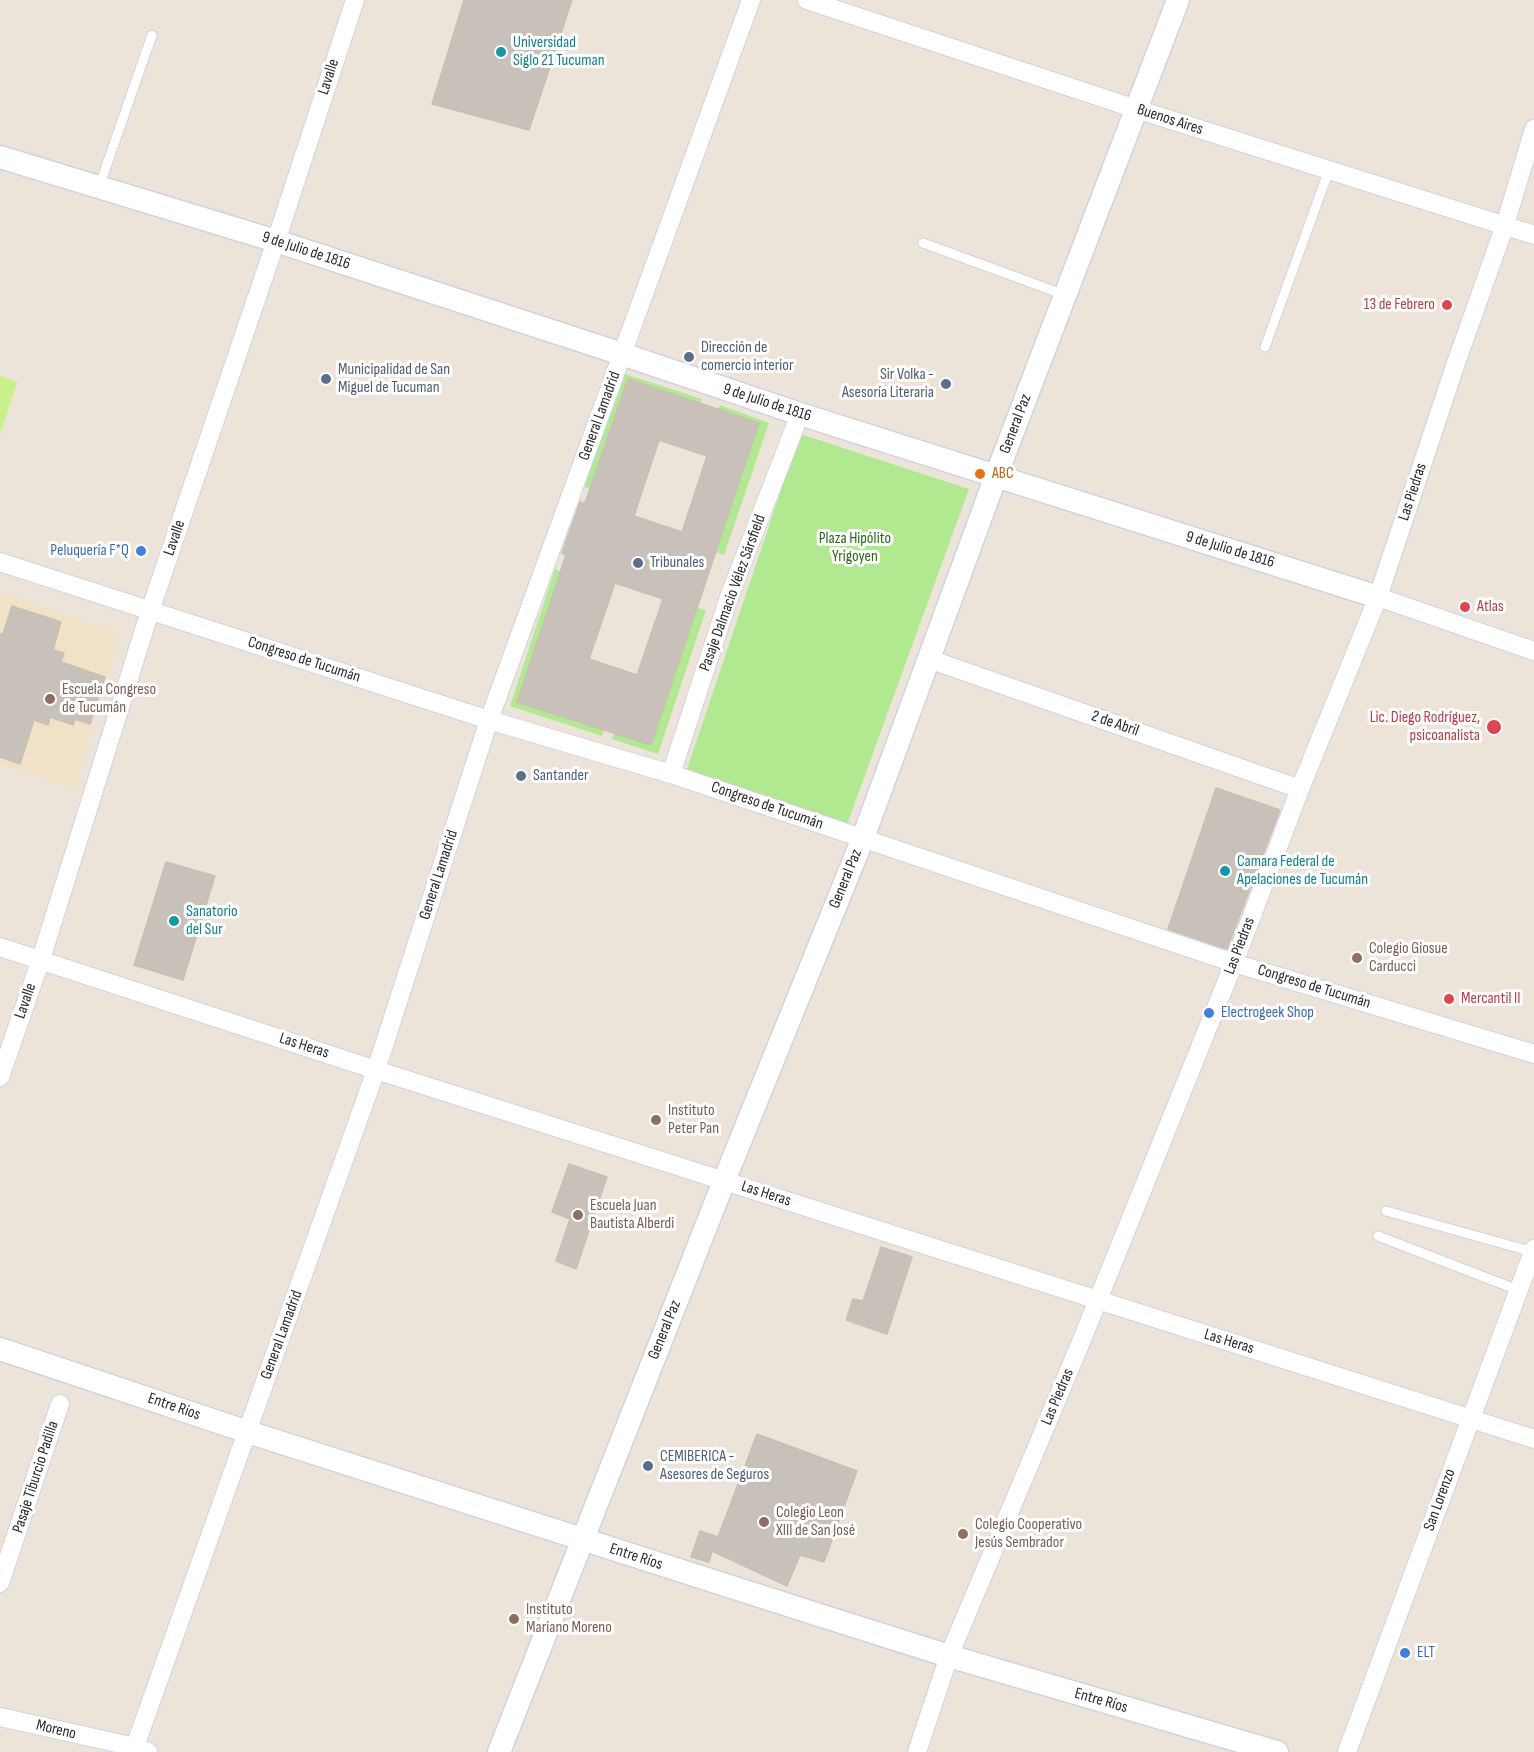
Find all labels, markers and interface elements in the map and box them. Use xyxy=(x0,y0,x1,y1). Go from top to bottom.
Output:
place label: Universidad Siglo 21 Tucuman xyxy=(513,33,605,71)
marker: Universidad Siglo 21 Tucuman xyxy=(494,45,508,59)
street label: Lavalle xyxy=(314,57,344,97)
street label: Buenos Aires xyxy=(1135,100,1205,140)
street label: 9 de Julio de 1816 xyxy=(259,228,353,274)
place label: 13 de Febrero xyxy=(1364,295,1435,315)
marker: 13 de Febrero xyxy=(1440,298,1454,312)
place label: Dirección de comercio interior xyxy=(701,338,793,376)
marker: Dirección de comercio interior xyxy=(682,350,696,364)
place label: Municipalidad de San Miguel de Tucuman xyxy=(338,360,450,398)
place label: Sir Volka - Asesoría Literaria xyxy=(842,365,934,403)
street label: General Lamadrid xyxy=(575,369,625,463)
marker: Municipalidad de San Miguel de Tucuman xyxy=(319,372,333,386)
marker: Sir Volka - Asesoría Literaria xyxy=(939,377,953,391)
street label: 9 de Julio de 1816 xyxy=(720,380,814,426)
street label: General Paz xyxy=(996,392,1036,456)
street label: Las Piedras xyxy=(1395,461,1431,523)
place label: ABC xyxy=(992,464,1014,484)
marker: ABC xyxy=(973,467,987,481)
street label: Pasaje Dalmacio Vélez Sársfield xyxy=(696,512,770,674)
street label: Lavalle xyxy=(160,518,190,558)
street label: 9 de Julio de 1816 xyxy=(1183,527,1277,573)
park label: Plaza Hipólito Yrigoyen xyxy=(819,529,891,567)
place label: Peluquería F*Q xyxy=(50,541,129,561)
marker: Peluquería F*Q xyxy=(134,544,148,558)
place label: Tribunales xyxy=(650,553,704,573)
marker: Tribunales xyxy=(631,556,645,570)
place label: Atlas xyxy=(1477,597,1504,617)
marker: Atlas xyxy=(1458,600,1472,614)
street label: Congreso de Tucumán xyxy=(245,633,363,687)
place label: Escuela Congreso de Tucumán xyxy=(62,680,156,718)
marker: Escuela Congreso de Tucumán xyxy=(43,692,57,706)
street label: 2 de Abril xyxy=(1089,707,1141,741)
place label: Lic. Diego Rodríguez, psicoanalista xyxy=(1370,708,1480,746)
marker: Lic. Diego Rodríguez, psicoanalista xyxy=(1485,718,1503,736)
place label: Santander xyxy=(533,766,588,786)
marker: Santander xyxy=(514,769,528,783)
street label: Congreso de Tucumán xyxy=(708,778,826,834)
street label: General Lamadrid xyxy=(415,828,463,922)
street label: General Paz xyxy=(825,847,867,911)
place label: Camara Federal de Apelaciones de Tucumán xyxy=(1237,852,1368,890)
marker: Camara Federal de Apelaciones de Tucumán xyxy=(1218,864,1232,878)
place label: Sanatorio del Sur xyxy=(186,902,238,940)
marker: Sanatorio del Sur xyxy=(167,914,181,928)
street label: Las Piedras xyxy=(1220,915,1260,977)
place label: Colegio Giosue Carducci xyxy=(1369,939,1448,977)
marker: Colegio Giosue Carducci xyxy=(1350,951,1364,965)
street label: Congreso de Tucumán xyxy=(1255,961,1373,1013)
street label: Lavalle xyxy=(11,981,41,1021)
place label: Mercantil II xyxy=(1461,989,1520,1009)
marker: Mercantil II xyxy=(1442,992,1456,1006)
place label: Electrogeek Shop xyxy=(1221,1003,1314,1023)
marker: Electrogeek Shop xyxy=(1202,1006,1216,1020)
street label: Las Heras xyxy=(277,1029,331,1063)
place label: Instituto Peter Pan xyxy=(668,1101,719,1139)
marker: Instituto Peter Pan xyxy=(649,1113,663,1127)
street label: Las Heras xyxy=(739,1177,793,1211)
place label: Escuela Juan Bautista Alberdi xyxy=(590,1196,674,1234)
marker: Escuela Juan Bautista Alberdi xyxy=(571,1208,585,1222)
street label: General Lamadrid xyxy=(257,1288,307,1382)
street label: General Paz xyxy=(644,1298,686,1362)
street label: Las Heras xyxy=(1202,1325,1256,1359)
street label: Las Piedras xyxy=(1038,1366,1078,1428)
street label: Entre Ríos xyxy=(145,1389,203,1425)
street label: Pasaje Tiburcio Padilla xyxy=(9,1419,63,1535)
place label: CEMIBERICA - Asesores de Seguros xyxy=(660,1447,769,1485)
marker: CEMIBERICA - Asesores de Seguros xyxy=(641,1459,655,1473)
street label: San Lorenzo xyxy=(1420,1466,1460,1534)
place label: Colegio Leon XIII de San José xyxy=(776,1503,855,1541)
marker: Colegio Leon XIII de San José xyxy=(757,1515,771,1529)
place label: Colegio Cooperativo Jesús Sembrador xyxy=(975,1515,1082,1553)
marker: Colegio Cooperativo Jesús Sembrador xyxy=(956,1527,970,1541)
street label: Entre Ríos xyxy=(607,1539,665,1575)
place label: Instituto Mariano Moreno xyxy=(526,1600,612,1638)
marker: Instituto Mariano Moreno xyxy=(507,1612,521,1626)
place label: ELT xyxy=(1417,1643,1435,1663)
marker: ELT xyxy=(1398,1646,1412,1660)
street label: Entre Ríos xyxy=(1072,1684,1130,1718)
street label: Moreno xyxy=(34,1716,78,1744)

